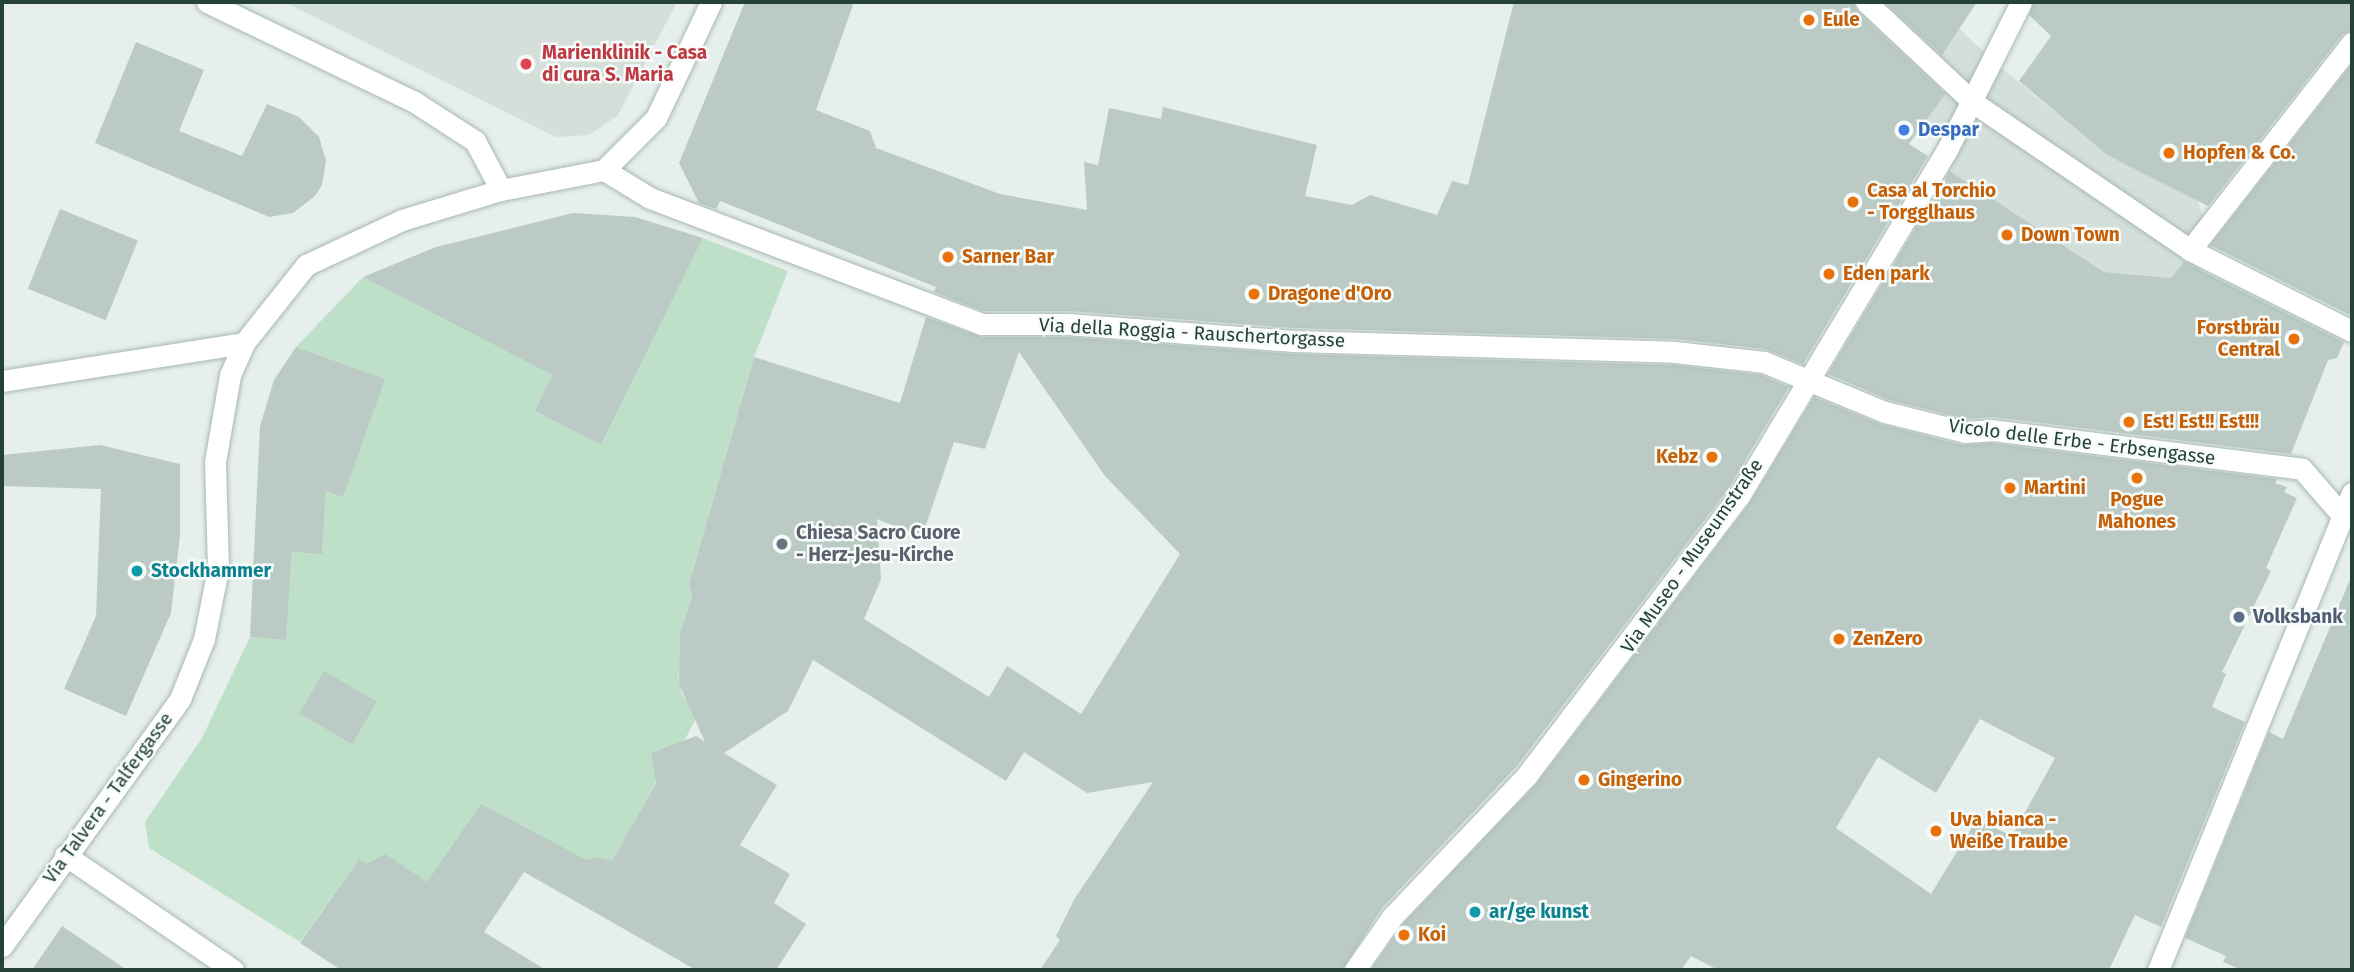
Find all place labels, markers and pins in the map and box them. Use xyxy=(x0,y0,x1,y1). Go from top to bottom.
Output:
place label: Eule xyxy=(1823,9,1860,31)
marker: Eule xyxy=(1801,12,1817,28)
place label: Marienklinik - Casa di cura S. Maria xyxy=(542,42,707,86)
marker: Marienklinik - Casa di cura S. Maria xyxy=(516,54,536,74)
place label: Despar xyxy=(1918,119,1979,141)
marker: Despar xyxy=(1896,122,1912,138)
place label: Hopfen & Co. xyxy=(2183,142,2296,164)
marker: Hopfen & Co. xyxy=(2161,145,2177,161)
place label: Casa al Torchio - Torgglhaus xyxy=(1867,180,1996,224)
marker: Casa al Torchio - Torgglhaus xyxy=(1845,194,1861,210)
place label: Down Town xyxy=(2021,224,2120,246)
marker: Down Town xyxy=(1999,227,2015,243)
place label: Sarner Bar xyxy=(962,246,1054,268)
marker: Sarner Bar xyxy=(940,249,956,265)
place label: Eden park xyxy=(1843,263,1930,285)
marker: Eden park xyxy=(1821,266,1837,282)
place label: Dragone d'Oro xyxy=(1268,283,1392,305)
marker: Dragone d'Oro xyxy=(1246,286,1262,302)
place label: Forstbräu Central xyxy=(2197,317,2280,361)
marker: Forstbräu Central xyxy=(2286,331,2302,347)
place label: Est! Est!! Est!!! xyxy=(2143,411,2259,433)
marker: Est! Est!! Est!!! xyxy=(2121,414,2137,430)
place label: Kebz xyxy=(1656,446,1698,468)
marker: Kebz xyxy=(1704,449,1720,465)
marker: Pogue Mahones xyxy=(2129,470,2145,486)
place label: Martini xyxy=(2024,477,2086,499)
marker: Martini xyxy=(2002,480,2018,496)
place label: Pogue Mahones xyxy=(2098,489,2176,533)
place label: Chiesa Sacro Cuore - Herz-Jesu-Kirche xyxy=(796,522,961,566)
marker: Chiesa Sacro Cuore - Herz-Jesu-Kirche xyxy=(774,536,790,552)
place label: Stockhammer xyxy=(151,560,271,582)
marker: Stockhammer xyxy=(129,563,145,579)
place label: Volksbank xyxy=(2253,606,2343,628)
marker: Volksbank xyxy=(2231,609,2247,625)
place label: ZenZero xyxy=(1853,628,1923,650)
marker: ZenZero xyxy=(1831,631,1847,647)
place label: Gingerino xyxy=(1598,769,1682,791)
marker: Gingerino xyxy=(1576,772,1592,788)
place label: Uva bianca - Weiße Traube xyxy=(1950,809,2068,853)
marker: Uva bianca - Weiße Traube xyxy=(1928,823,1944,839)
place label: ar/ge kunst xyxy=(1489,901,1589,923)
marker: ar/ge kunst xyxy=(1467,904,1483,920)
place label: Koi xyxy=(1418,924,1446,946)
marker: Koi xyxy=(1396,927,1412,943)

